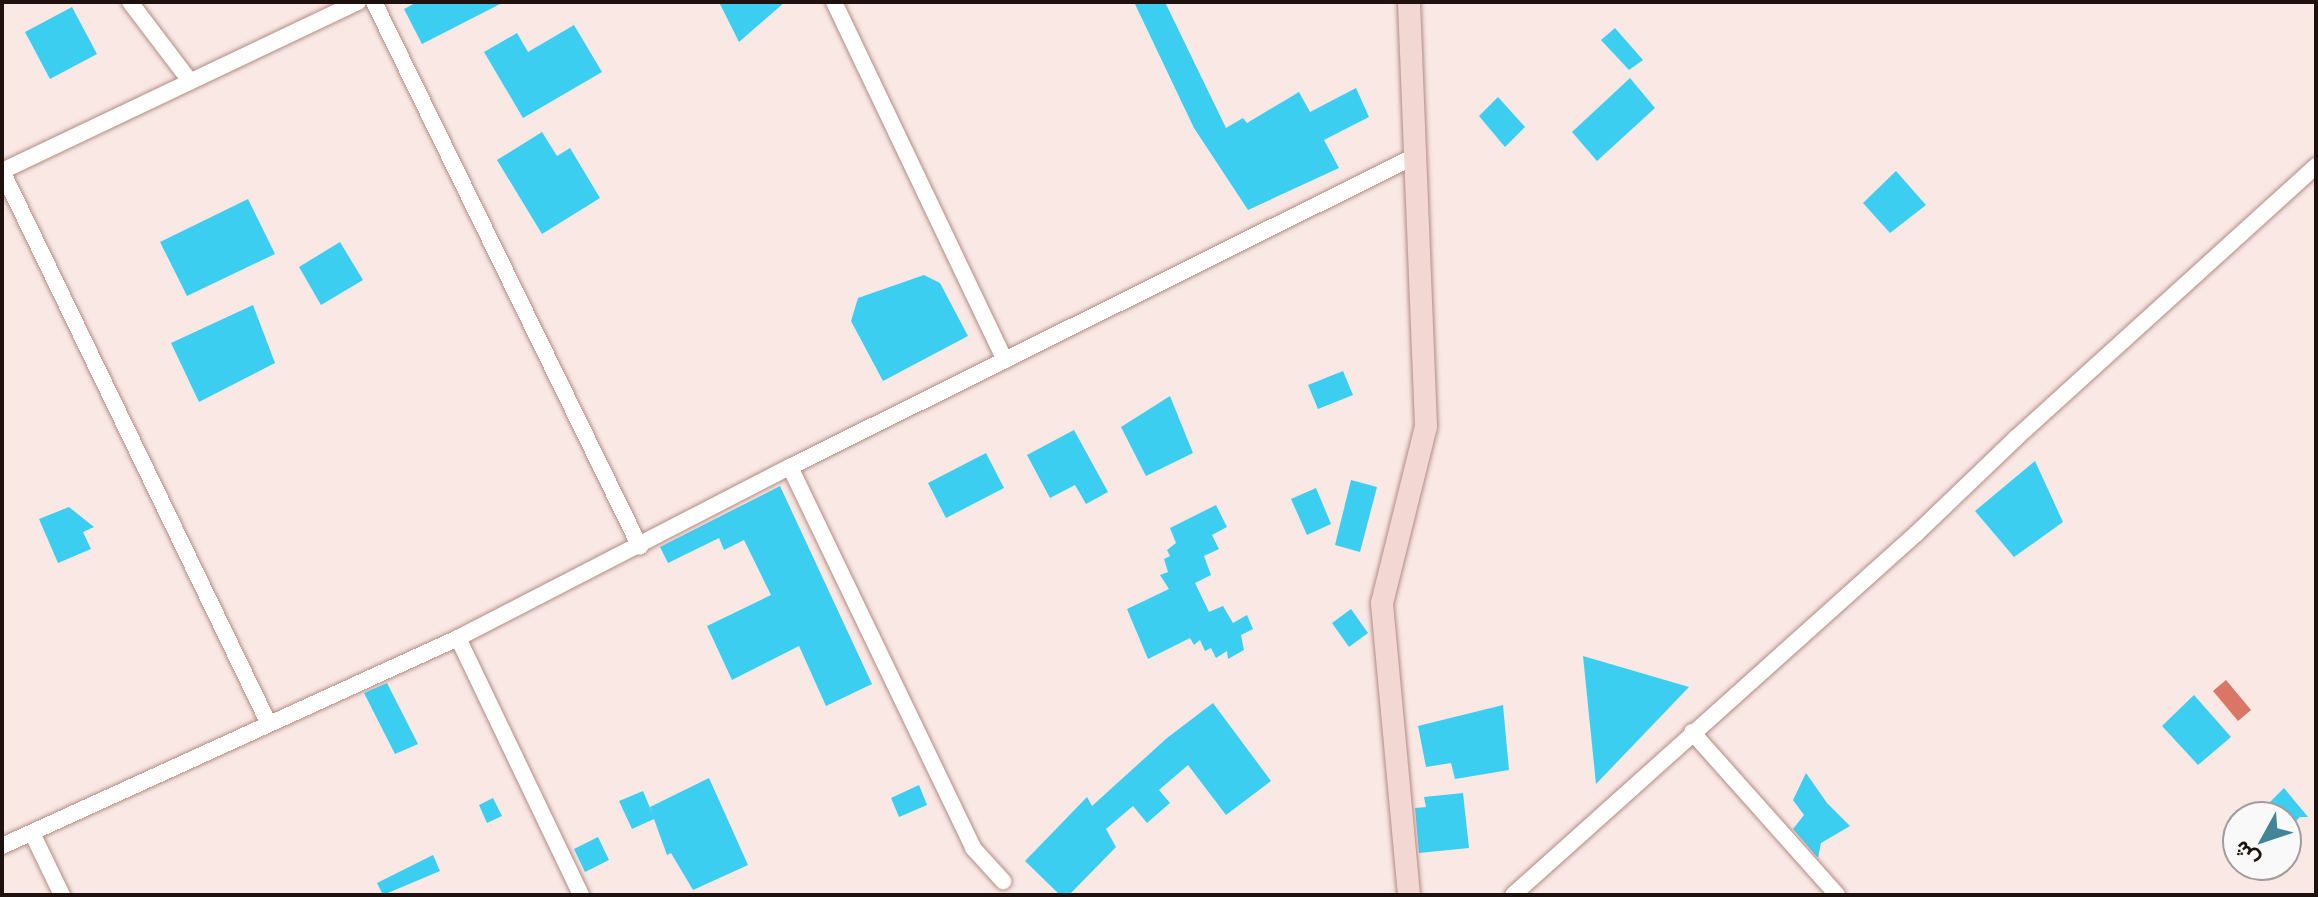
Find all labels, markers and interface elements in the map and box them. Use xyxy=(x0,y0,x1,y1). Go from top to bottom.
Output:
north arrow xyxy=(2222,801,2302,881)
text: ش xyxy=(2227,837,2264,874)

